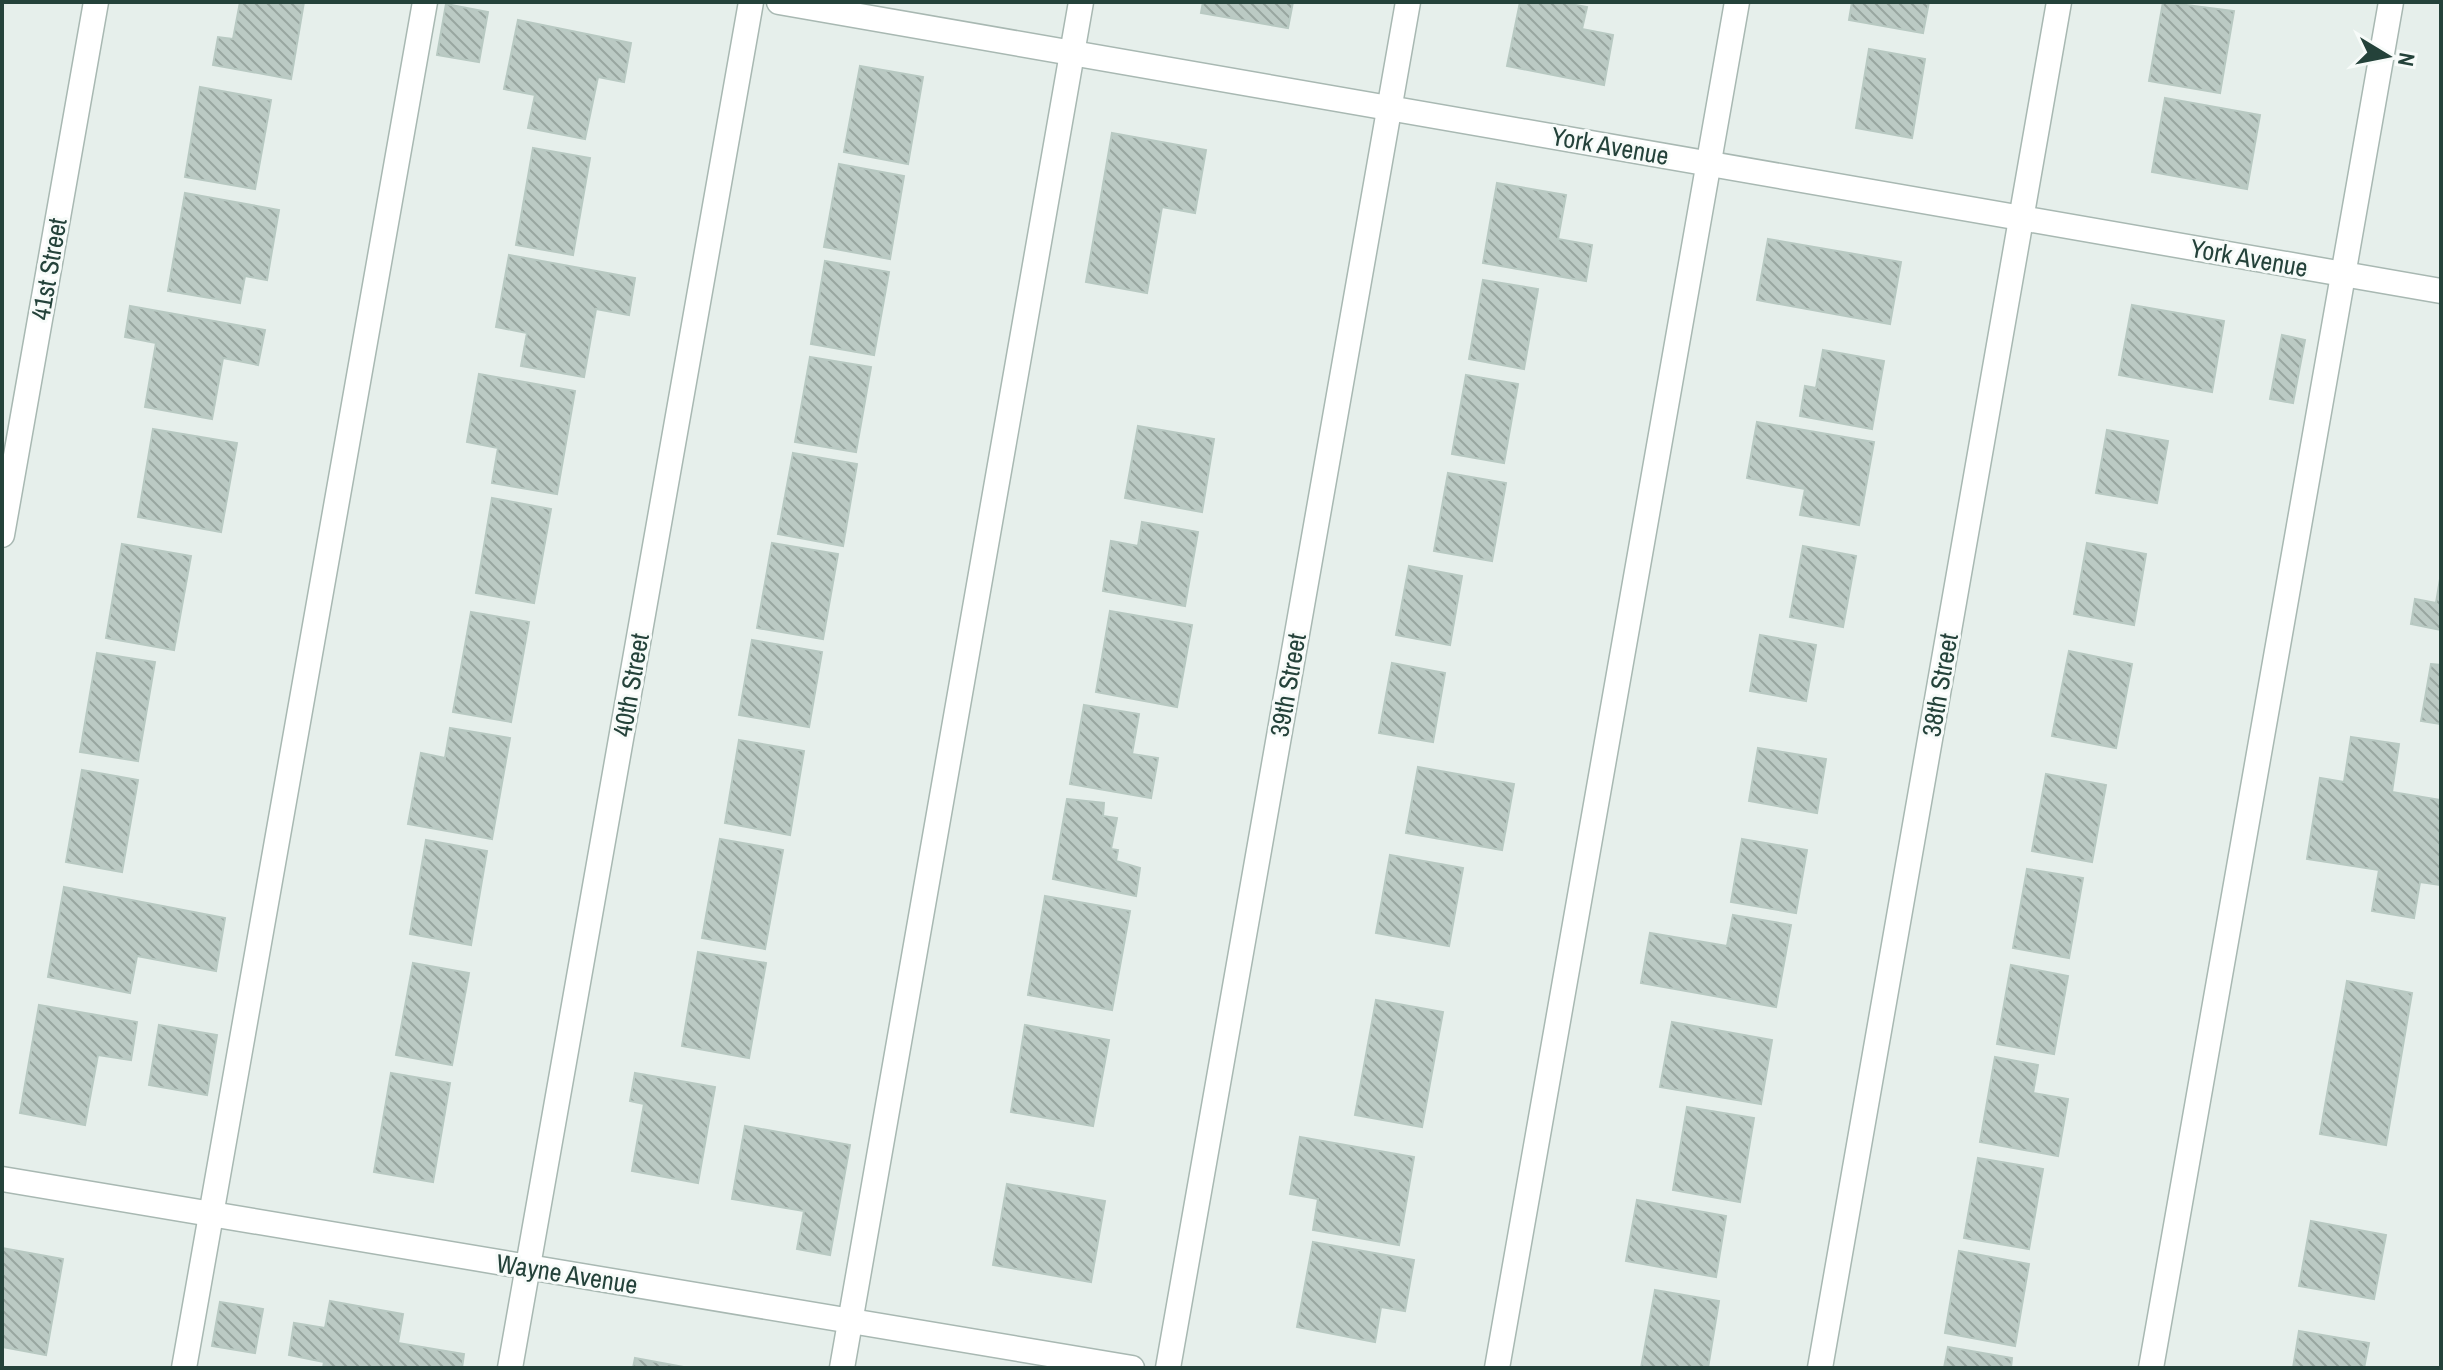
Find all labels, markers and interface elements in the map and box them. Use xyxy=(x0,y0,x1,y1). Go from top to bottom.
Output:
north arrow xyxy=(2347,16,2427,96)
text: N xyxy=(2391,50,2423,68)
street label: York Avenue xyxy=(1549,118,1672,173)
street label: 41st Street xyxy=(22,215,75,323)
street label: York Avenue xyxy=(2188,230,2311,285)
street label: 40th Street xyxy=(604,630,657,739)
street label: 39th Street xyxy=(1261,630,1314,739)
street label: 38th Street xyxy=(1913,630,1966,739)
street label: Wayne Avenue xyxy=(494,1245,640,1302)

